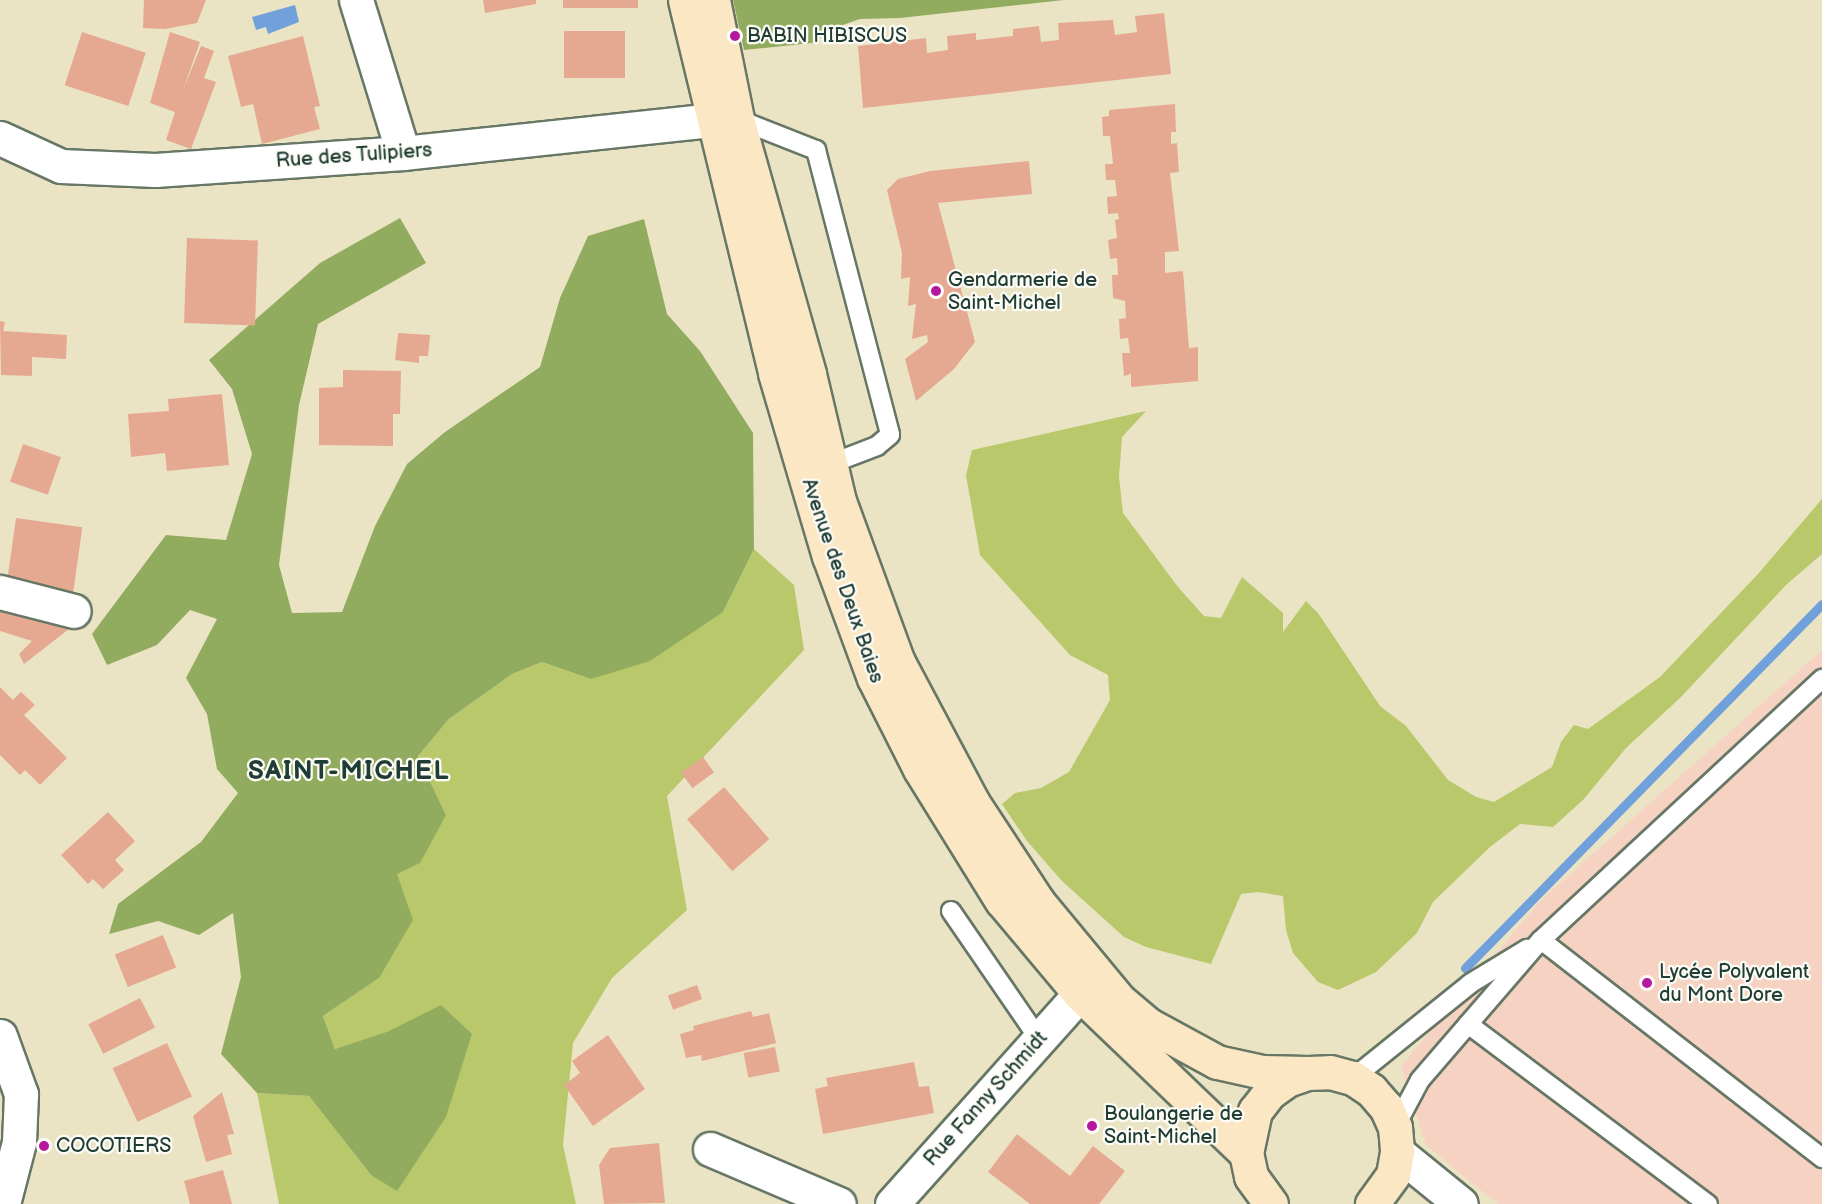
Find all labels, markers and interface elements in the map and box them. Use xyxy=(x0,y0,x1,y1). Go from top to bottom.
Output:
place label: BABIN HIBISCUS xyxy=(747,24,907,48)
marker: BABIN HIBISCUS xyxy=(728,29,742,43)
street label: Rue des Tulipiers xyxy=(275,139,433,173)
place label: Gendarmerie de Saint-Michel xyxy=(948,268,1097,315)
marker: Gendarmerie de Saint-Michel xyxy=(929,284,943,298)
street label: Avenue des Deux Baies xyxy=(796,476,888,686)
district label: SAINT-MICHEL xyxy=(248,756,450,788)
place label: Lycée Polyvalent du Mont Dore xyxy=(1659,960,1809,1007)
marker: Lycée Polyvalent du Mont Dore xyxy=(1640,976,1654,990)
street label: Rue Fanny Schmidt xyxy=(919,1026,1053,1172)
place label: Boulangerie de Saint-Michel xyxy=(1104,1102,1243,1149)
marker: Boulangerie de Saint-Michel xyxy=(1085,1119,1099,1133)
place label: COCOTIERS xyxy=(56,1134,171,1158)
marker: COCOTIERS xyxy=(37,1139,51,1153)

